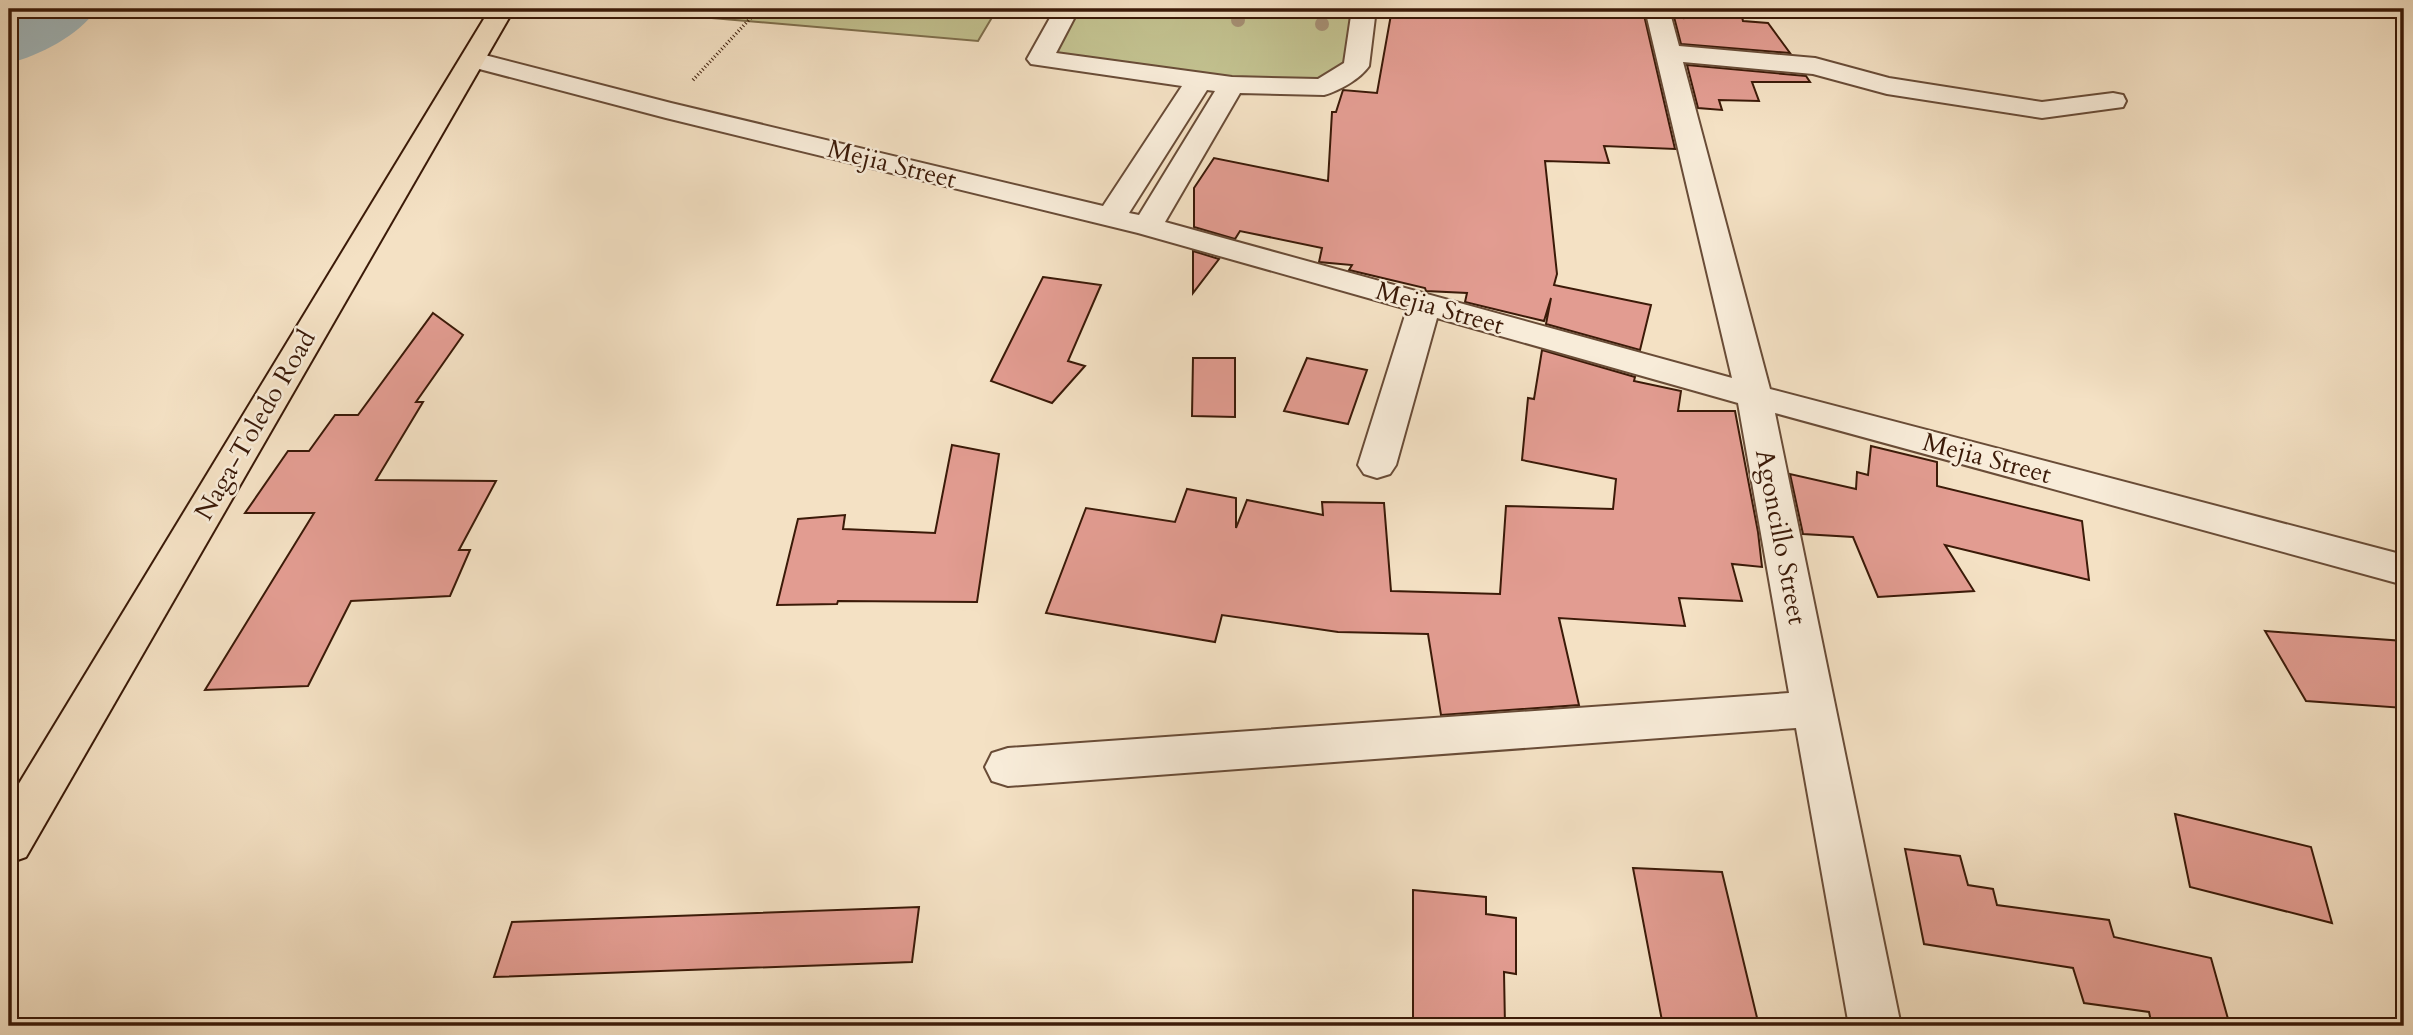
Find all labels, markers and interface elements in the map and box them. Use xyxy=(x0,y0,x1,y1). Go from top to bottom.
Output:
street label: Mejia Street xyxy=(824,131,960,197)
street label: Mejia Street xyxy=(1372,273,1508,343)
street label: Naga-Toledo Road xyxy=(186,323,324,527)
street label: Mejia Street xyxy=(1919,424,2055,492)
street label: Agoncillo Street xyxy=(1747,446,1815,628)

